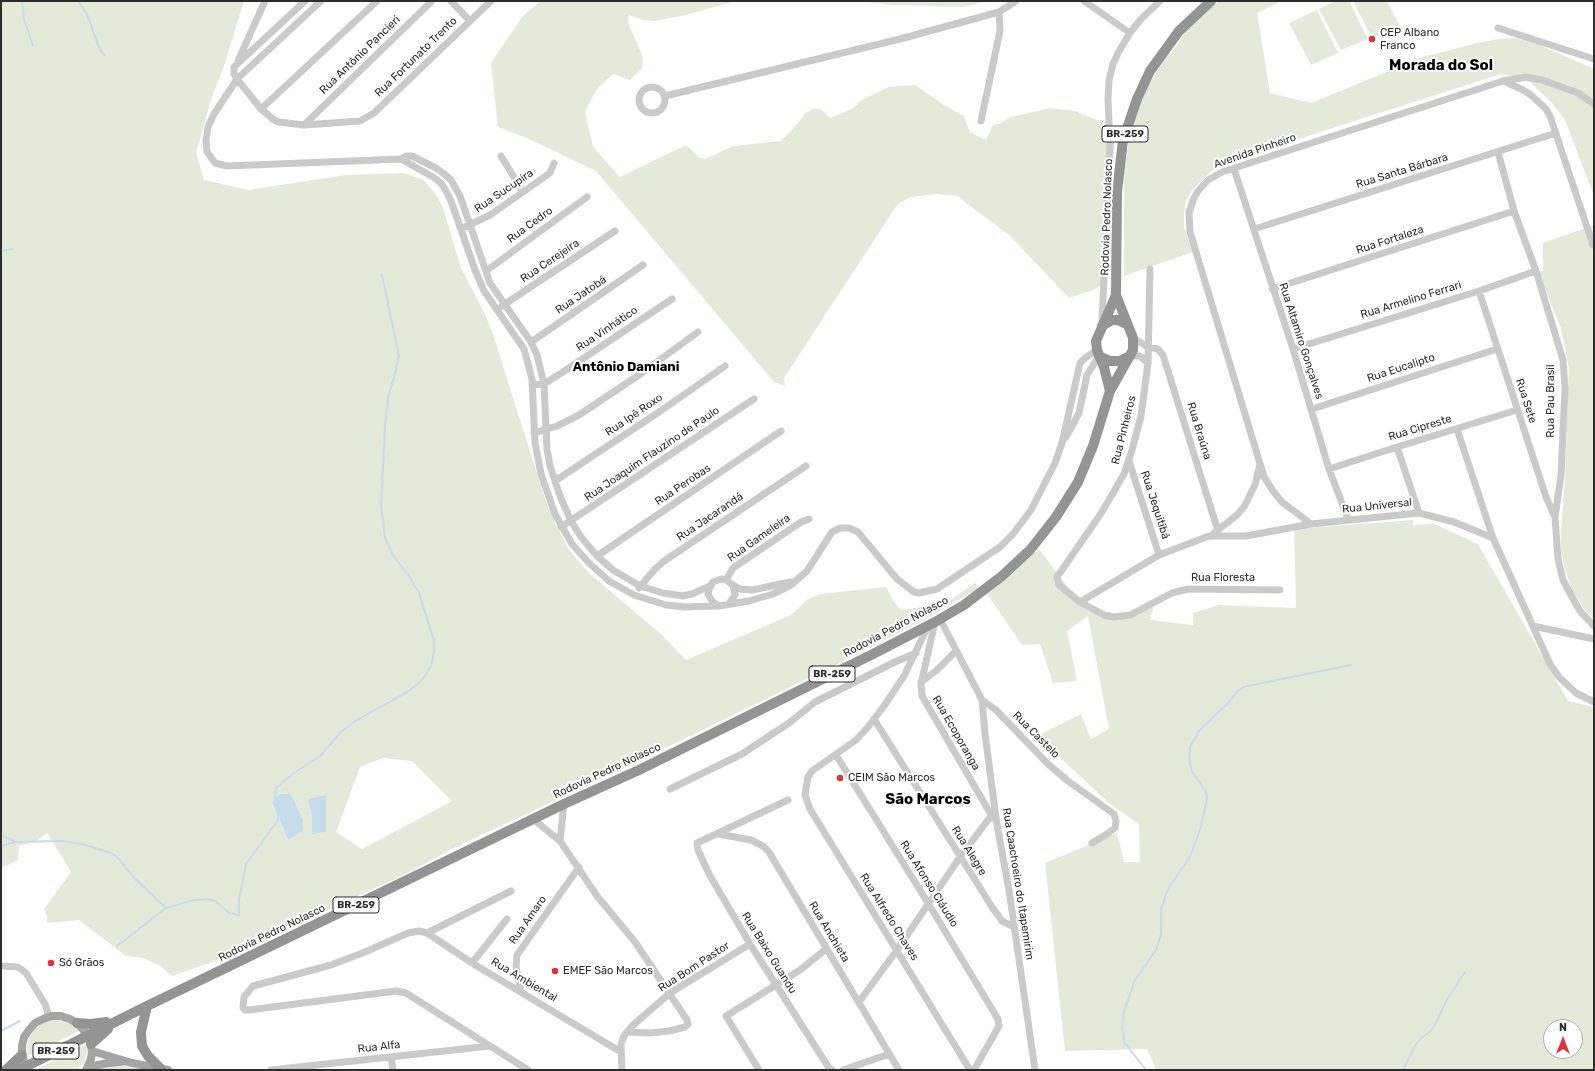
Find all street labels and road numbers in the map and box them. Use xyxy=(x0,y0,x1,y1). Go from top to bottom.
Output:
street label: Rua Antônio Pancieri xyxy=(317,13,403,97)
street label: Rua Fortunato Trento xyxy=(372,14,460,100)
road number: BR-259 xyxy=(1102,126,1148,142)
street label: Avenida Pinheiro xyxy=(1212,131,1298,171)
street label: Rua Santa Bárbara xyxy=(1354,151,1450,191)
street label: Rodovia Pedro Nolasco xyxy=(1098,158,1116,276)
street label: Rua Sucupira xyxy=(472,166,536,216)
street label: Rua Cedro xyxy=(505,204,555,246)
street label: Rua Fortaleza xyxy=(1355,223,1425,257)
street label: Rua Cerejeira xyxy=(518,236,582,286)
street label: Rua Jatobá xyxy=(553,273,609,317)
street label: Rua Armelino Ferrari xyxy=(1359,278,1463,322)
street label: Rua Altamiro Gonçalves xyxy=(1276,281,1326,401)
street label: Rua Vinhático xyxy=(574,304,640,354)
street label: Rua Eucalipto xyxy=(1365,351,1437,385)
street label: Rua Pau Brasil xyxy=(1544,364,1558,438)
street label: Rua Sete xyxy=(1513,377,1539,425)
street label: Rua Ipê Roxo xyxy=(603,391,665,439)
street label: Rua Pinheiros xyxy=(1109,394,1139,466)
street label: Rua Braúna xyxy=(1184,401,1214,461)
street label: Rua Joaquim Flauzino de Paulo xyxy=(582,404,722,504)
street label: Rua Cipreste xyxy=(1387,412,1453,444)
street label: Rua Perobas xyxy=(653,462,713,508)
street label: Rua Jequitibá xyxy=(1138,469,1172,541)
street label: Rua Jacarandá xyxy=(674,490,746,544)
street label: Rua Universal xyxy=(1341,496,1413,516)
street label: Rua Gameleira xyxy=(725,511,793,565)
street label: Rua Floresta xyxy=(1191,571,1255,585)
street label: Rodovia Pedro Nolasco xyxy=(841,594,951,660)
road number: BR-259 xyxy=(809,666,855,682)
street label: Rua Ecoporanga xyxy=(929,693,983,773)
street label: Rua Castelo xyxy=(1010,709,1062,761)
street label: Rodovia Pedro Nolasco xyxy=(551,740,663,802)
street label: Rua Caachoeiro do Itapemirim xyxy=(999,807,1037,961)
street label: Rua Alegre xyxy=(949,824,989,878)
street label: Rua Afonso Cláudio xyxy=(897,838,961,930)
street label: Rua Alfredo Chaves xyxy=(857,871,921,963)
street label: Rua Amaro xyxy=(506,893,550,947)
road number: BR-259 xyxy=(333,897,379,913)
street label: Rua Anchieta xyxy=(806,899,852,965)
street label: Rodovia Pedro Nolasco xyxy=(216,901,328,965)
street label: Rua Baixo Guandu xyxy=(739,910,799,996)
street label: Rua Bom Pastor xyxy=(656,939,732,995)
street label: Rua Ambiental xyxy=(489,955,559,1005)
street label: Rua Alfa xyxy=(357,1038,401,1056)
road number: BR-259 xyxy=(33,1043,79,1059)

